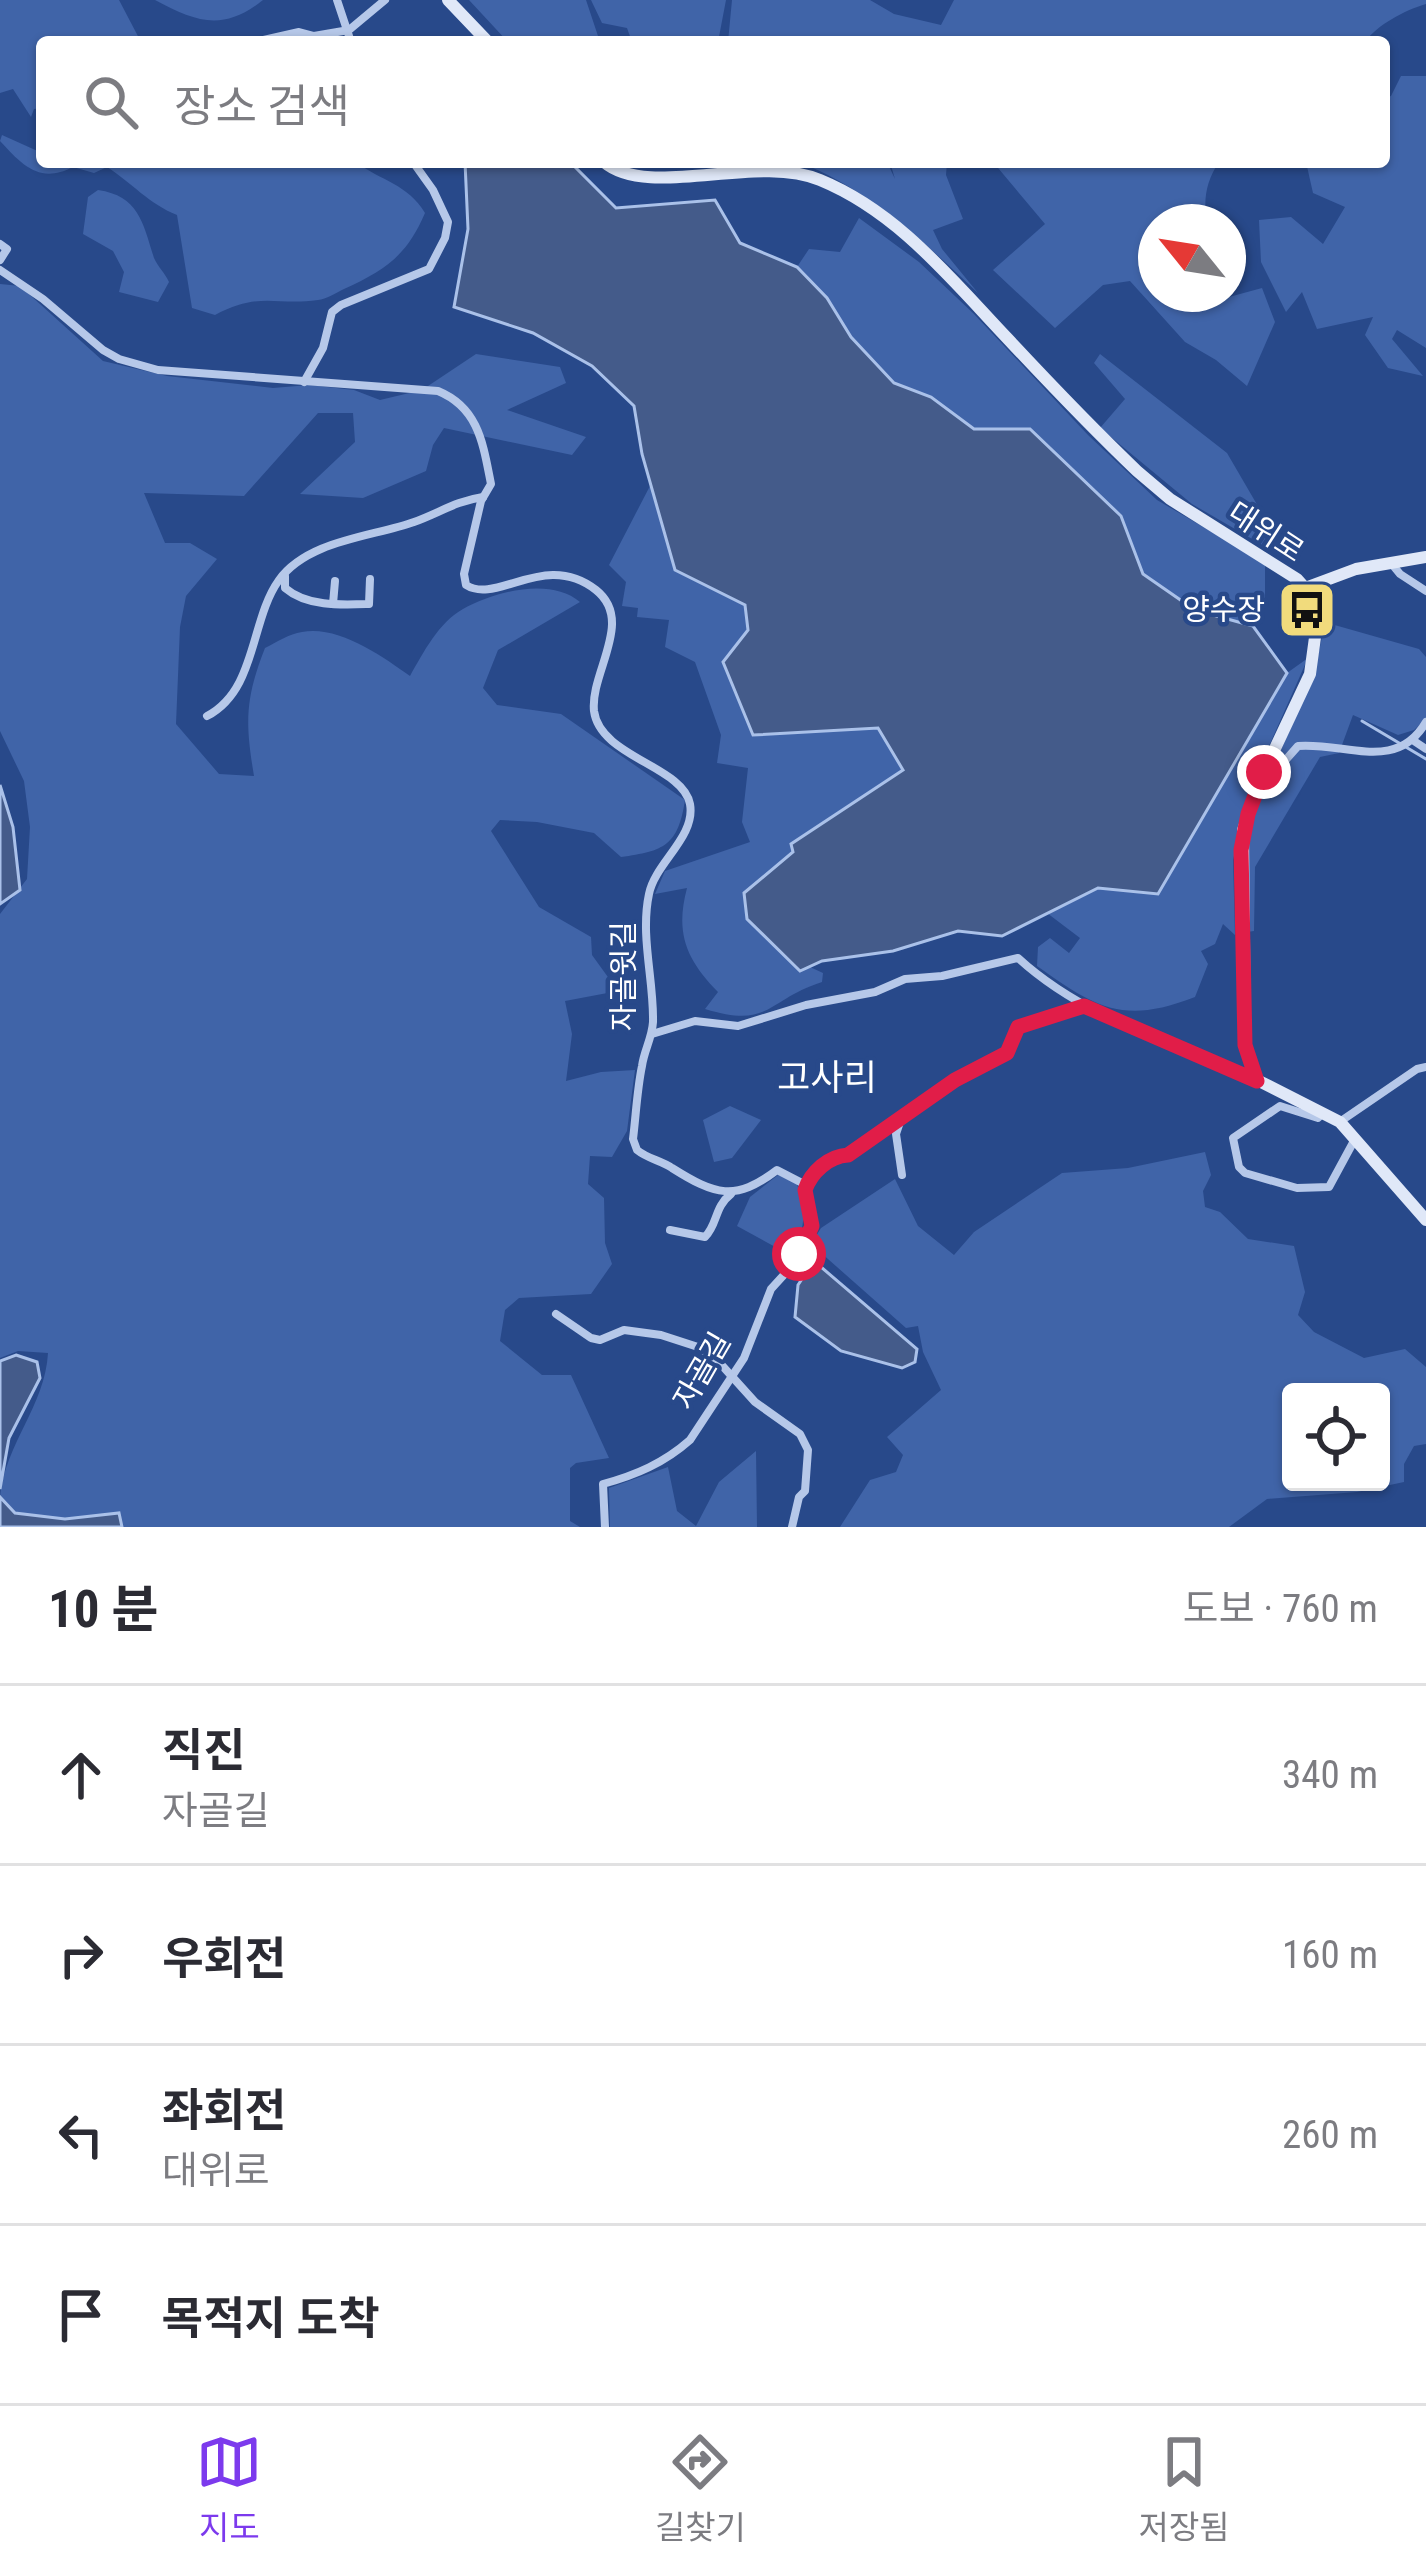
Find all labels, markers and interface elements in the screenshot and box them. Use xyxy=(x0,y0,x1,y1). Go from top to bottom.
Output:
search box xyxy=(36,36,1390,168)
icon: search xyxy=(78,69,144,135)
text: 장소 검색 xyxy=(174,80,350,133)
north arrow xyxy=(1138,204,1246,312)
street label: 대위로 xyxy=(1222,494,1311,569)
bus stop icon: 양수장 xyxy=(1276,579,1338,641)
place label: 양수장 xyxy=(1182,592,1265,627)
route end xyxy=(1237,745,1291,799)
street label: 자골윗길 xyxy=(606,921,641,1031)
district label: 고사리 xyxy=(777,1057,877,1099)
route start xyxy=(772,1227,826,1281)
street label: 자골길 xyxy=(666,1326,737,1415)
map controls xyxy=(1282,1383,1390,1491)
button: locate xyxy=(1282,1383,1390,1491)
text: 10 분 xyxy=(48,1580,158,1639)
text: 도보 · 760 m xyxy=(1183,1586,1378,1632)
text: 직진 xyxy=(162,1724,245,1777)
icon: ahead xyxy=(48,1742,114,1808)
text: 340 m xyxy=(1282,1752,1378,1798)
text: 자골길 xyxy=(162,1788,270,1834)
icon: right xyxy=(48,1922,114,1988)
text: 우회전 xyxy=(162,1932,286,1985)
text: 160 m xyxy=(1282,1932,1378,1978)
text: 좌회전 xyxy=(162,2084,286,2137)
icon: left xyxy=(48,2102,114,2168)
text: 260 m xyxy=(1282,2112,1378,2158)
text: 대위로 xyxy=(162,2148,270,2194)
icon: arrive xyxy=(48,2282,114,2348)
text: 목적지 도착 xyxy=(162,2292,379,2345)
tab: 지도 xyxy=(196,2429,262,2549)
tab: 길찾기 xyxy=(655,2429,746,2549)
tab: 저장됨 xyxy=(1139,2429,1230,2549)

